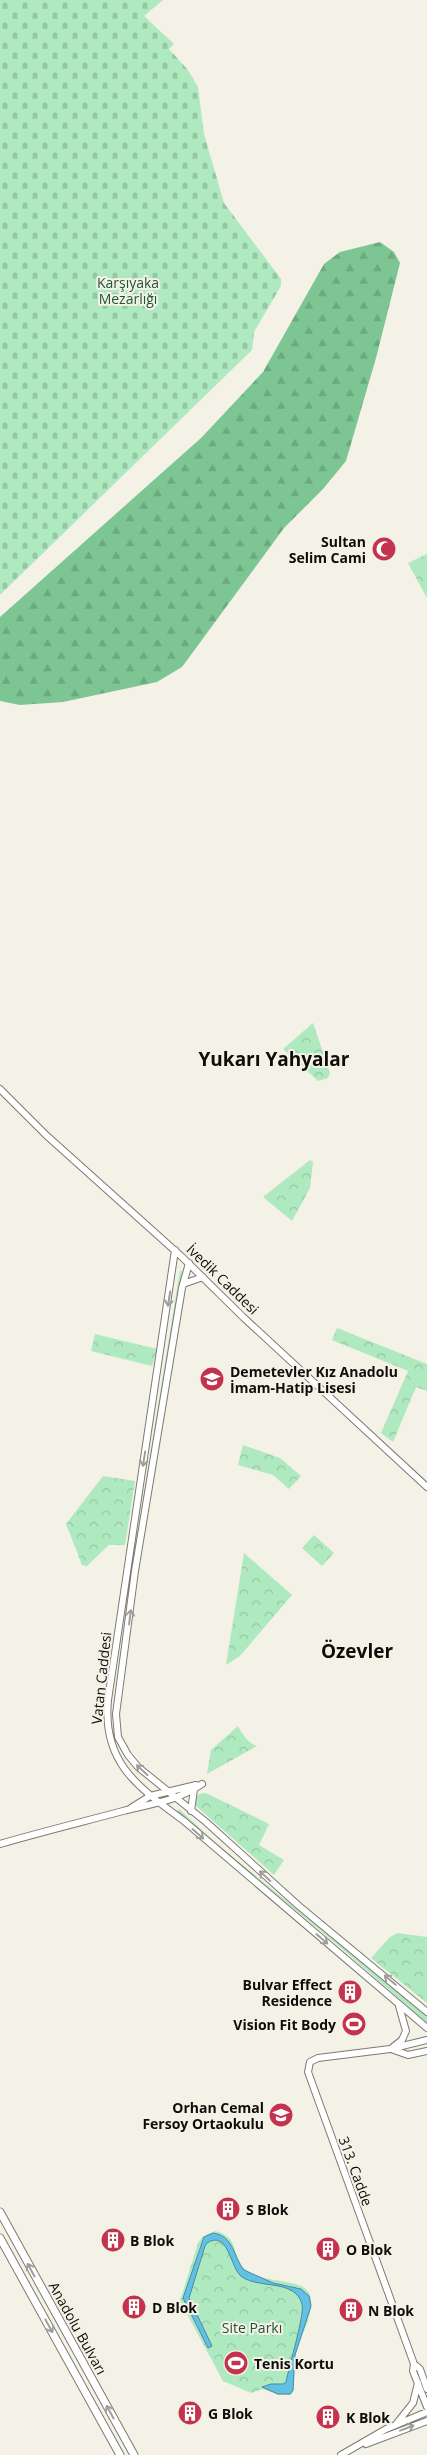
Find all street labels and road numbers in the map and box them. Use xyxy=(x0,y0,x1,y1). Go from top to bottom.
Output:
street label: İvedik Caddesi xyxy=(183,1240,263,1318)
street label: Vatan Caddesi xyxy=(87,1631,115,1725)
street label: 313. Cadde xyxy=(335,2133,377,2209)
street label: Anadolu Bulvarı xyxy=(45,2278,111,2378)

